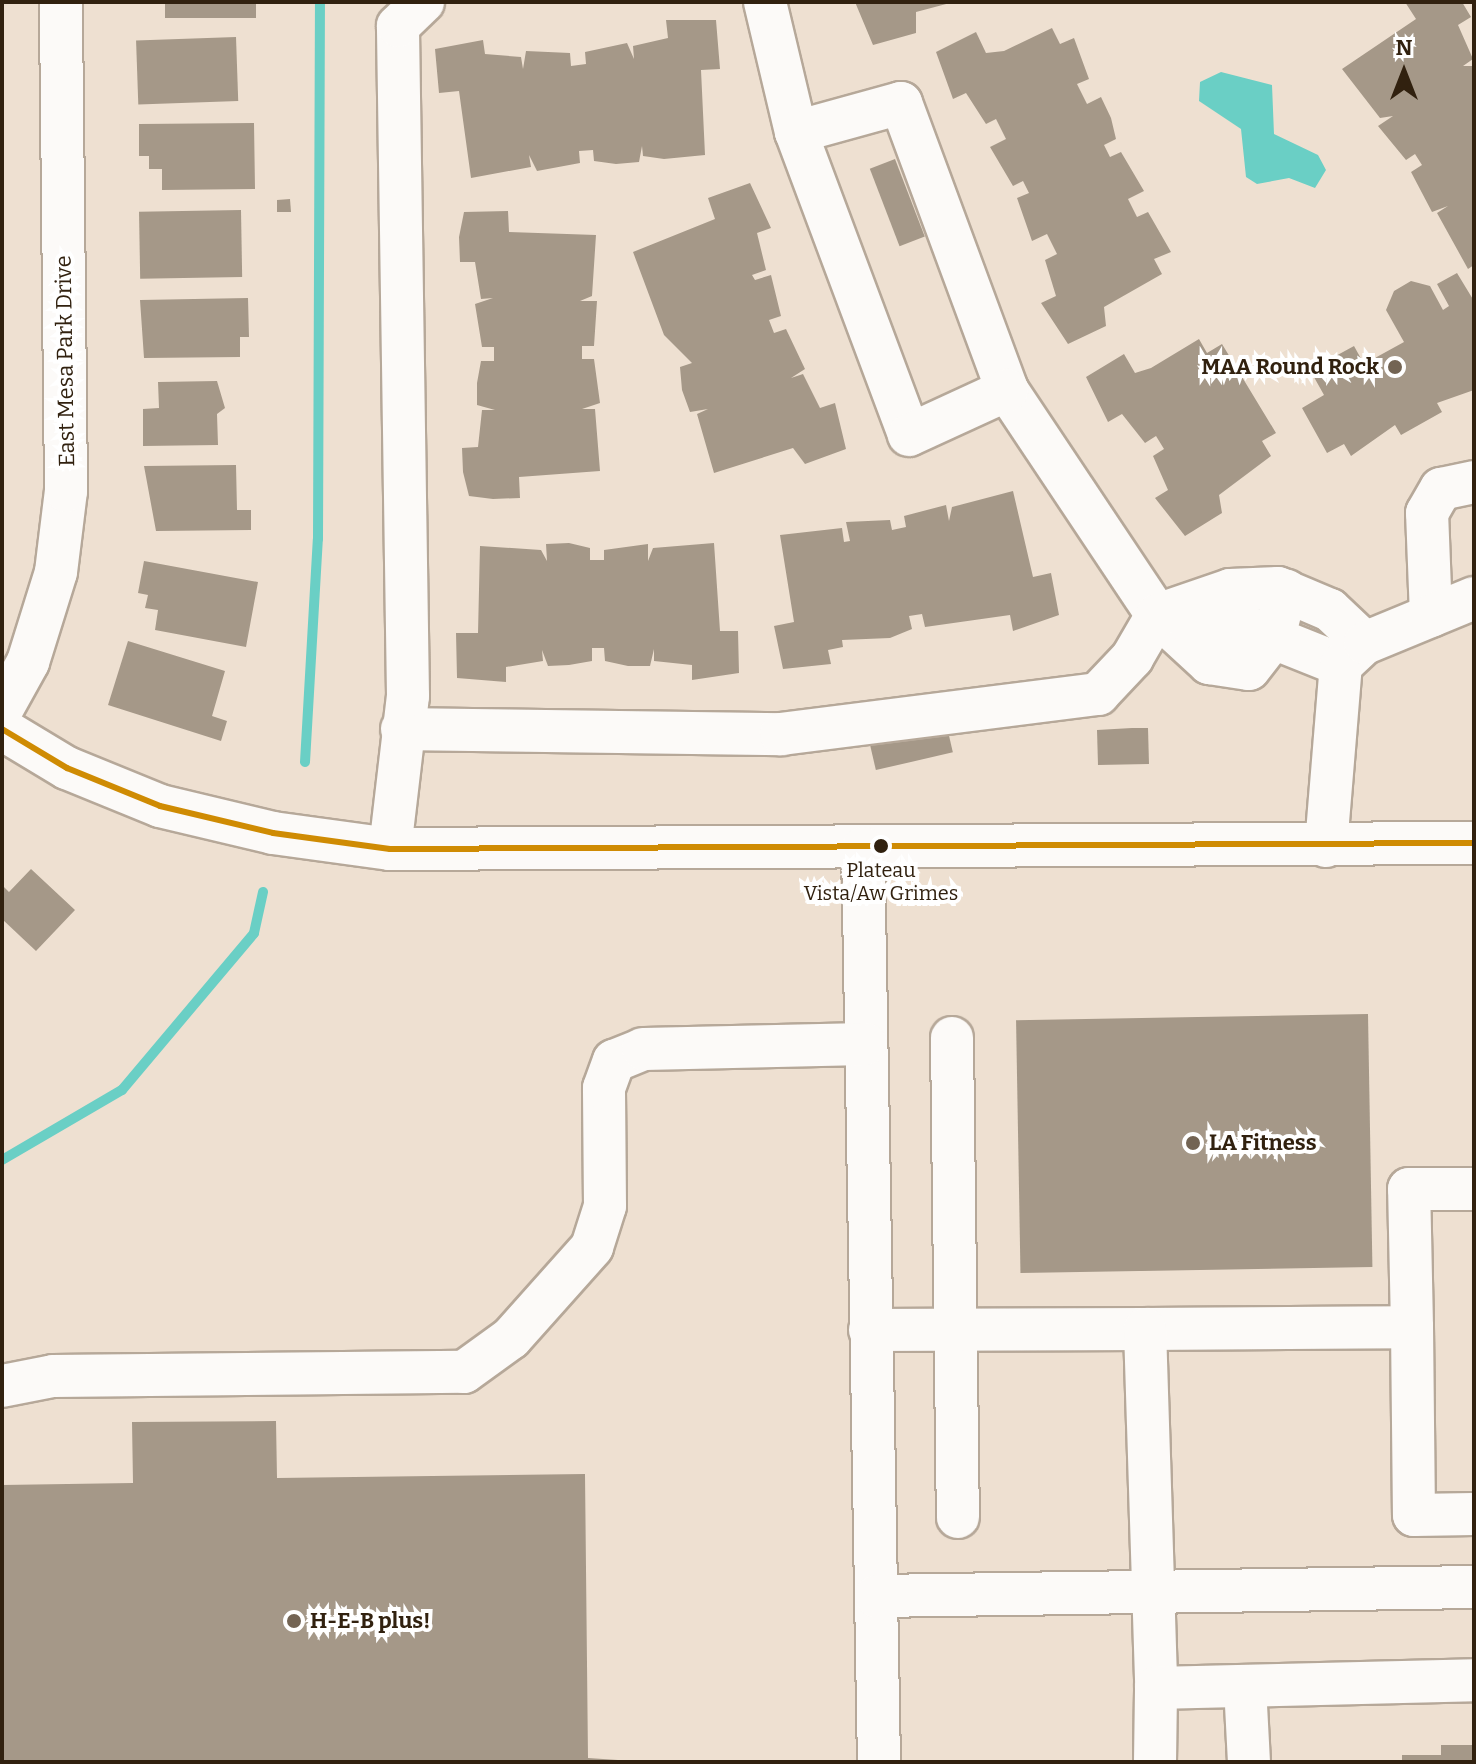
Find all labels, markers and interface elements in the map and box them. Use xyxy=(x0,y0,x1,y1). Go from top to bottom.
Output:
north arrow xyxy=(1364,32,1444,112)
text: N xyxy=(1396,34,1412,61)
street label: East Mesa Park Drive xyxy=(50,255,80,467)
place label: MAA Round Rock xyxy=(1201,354,1379,380)
marker: MAA Round Rock xyxy=(1386,358,1404,376)
marker: Plateau Vista/Aw Grimes xyxy=(873,838,889,854)
place label: Plateau Vista/Aw Grimes xyxy=(804,858,958,905)
place label: LA Fitness xyxy=(1209,1130,1317,1156)
marker: LA Fitness xyxy=(1184,1134,1202,1152)
place label: H-E-B plus! xyxy=(310,1608,430,1634)
marker: H-E-B plus! xyxy=(285,1612,303,1630)

